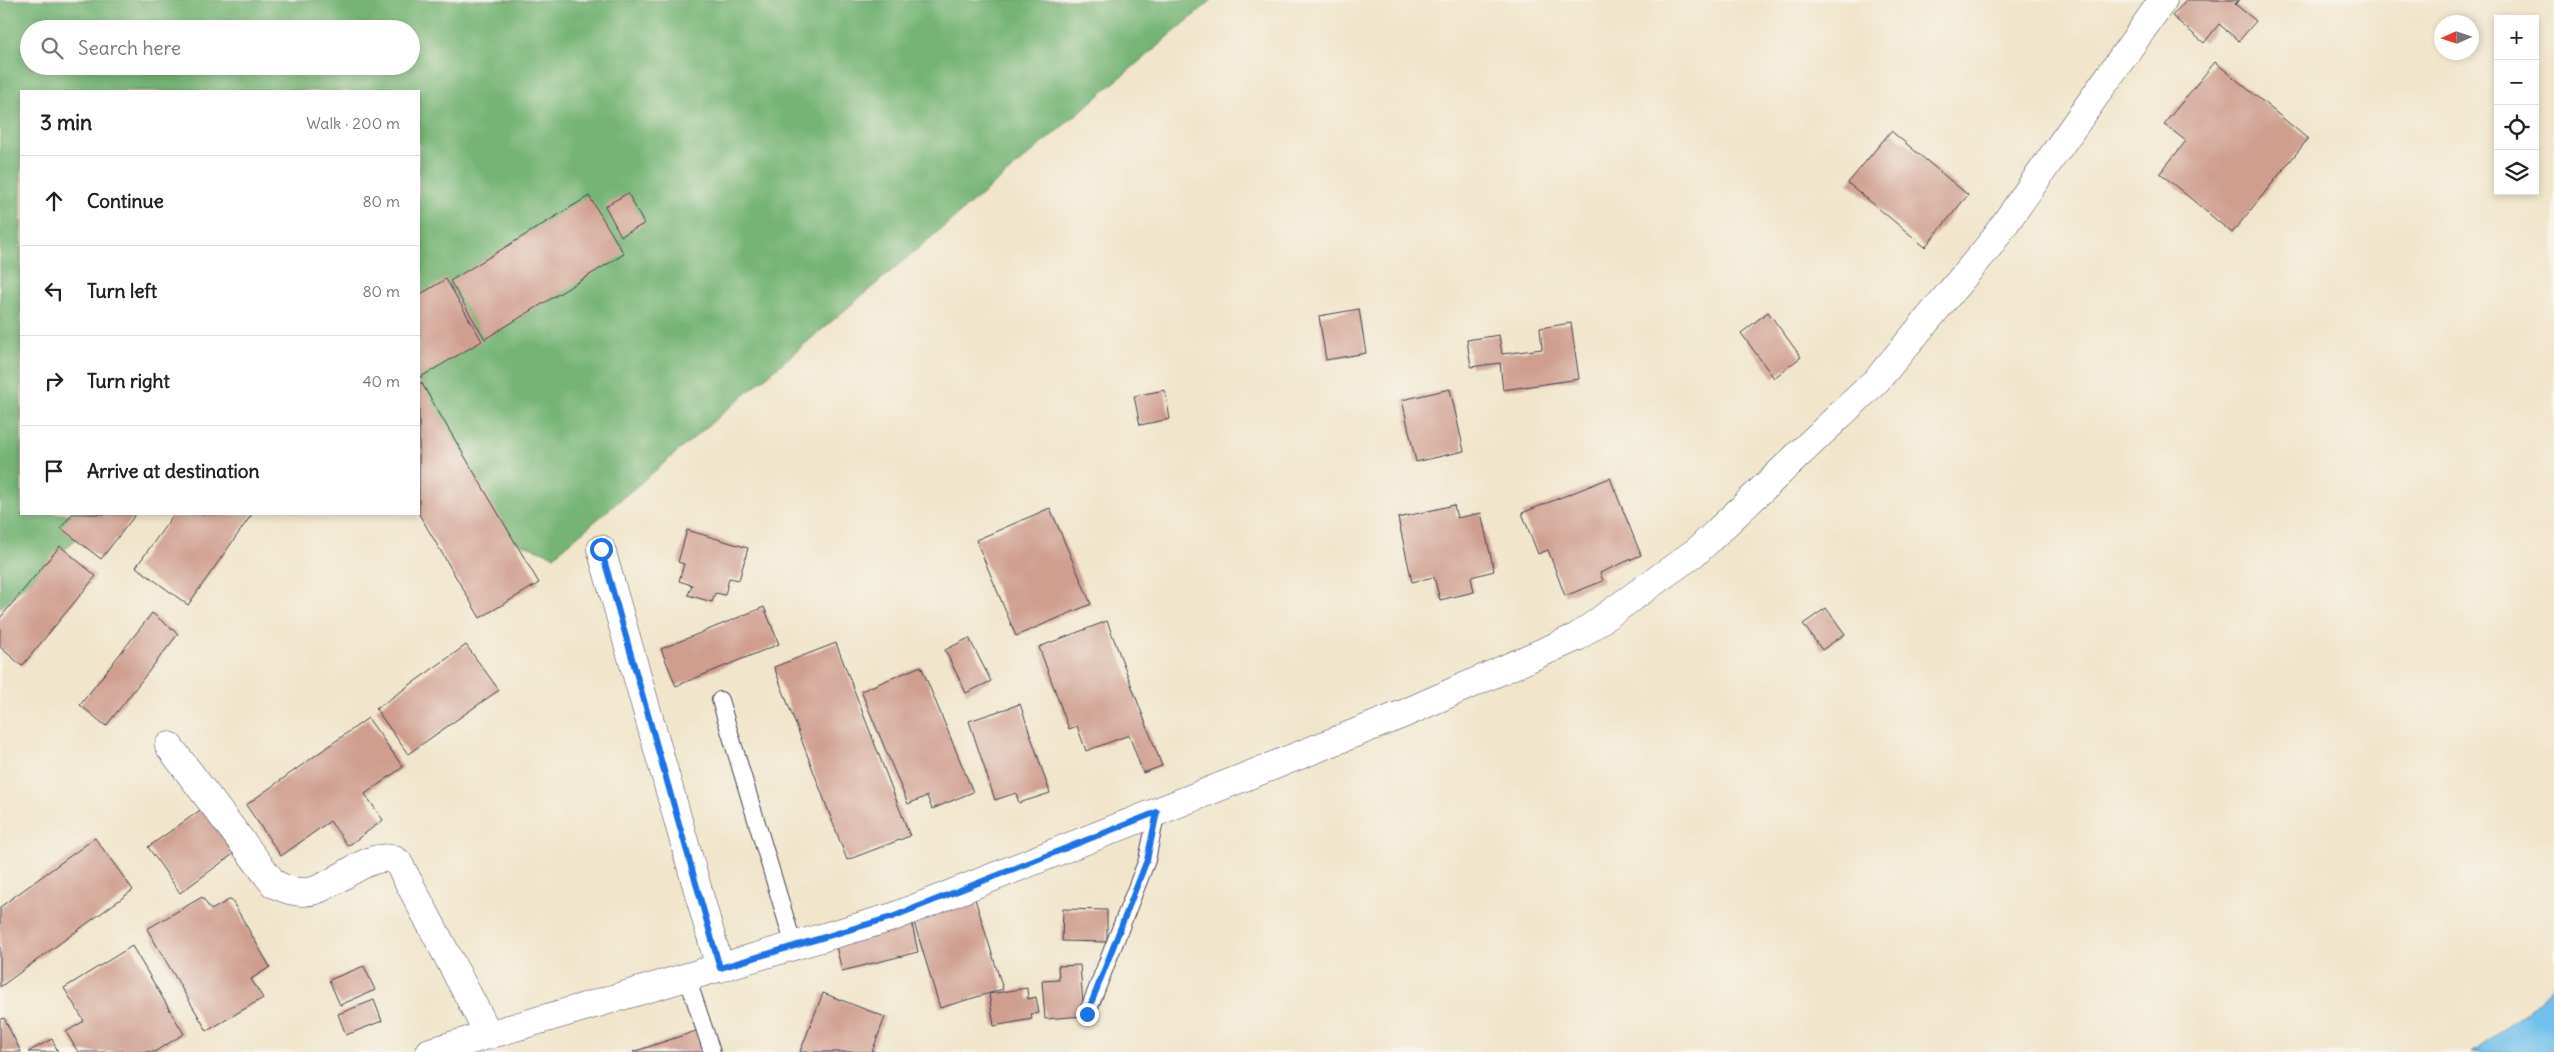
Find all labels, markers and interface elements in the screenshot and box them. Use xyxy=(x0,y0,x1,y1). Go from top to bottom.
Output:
north arrow xyxy=(2434,15,2479,60)
map controls xyxy=(2494,15,2539,195)
button: + xyxy=(2494,15,2539,60)
search box xyxy=(20,20,420,75)
icon: search xyxy=(38,34,66,62)
text: Search here xyxy=(78,36,181,60)
button: − xyxy=(2494,60,2539,105)
button: locate xyxy=(2494,105,2539,150)
text: 3 min xyxy=(40,109,92,136)
text: Walk · 200 m xyxy=(306,113,400,133)
button: layers xyxy=(2494,150,2539,195)
icon: ahead xyxy=(40,187,68,215)
text: Continue xyxy=(87,189,164,213)
text: 80 m xyxy=(362,191,400,211)
icon: left xyxy=(40,277,68,305)
text: Turn left xyxy=(87,279,157,303)
text: 80 m xyxy=(362,281,400,301)
icon: right xyxy=(40,367,68,395)
text: Turn right xyxy=(87,369,170,393)
text: 40 m xyxy=(362,371,400,391)
icon: arrive xyxy=(40,457,68,485)
text: Arrive at destination xyxy=(87,459,260,483)
route start xyxy=(590,538,613,561)
route end xyxy=(1076,1003,1099,1026)

